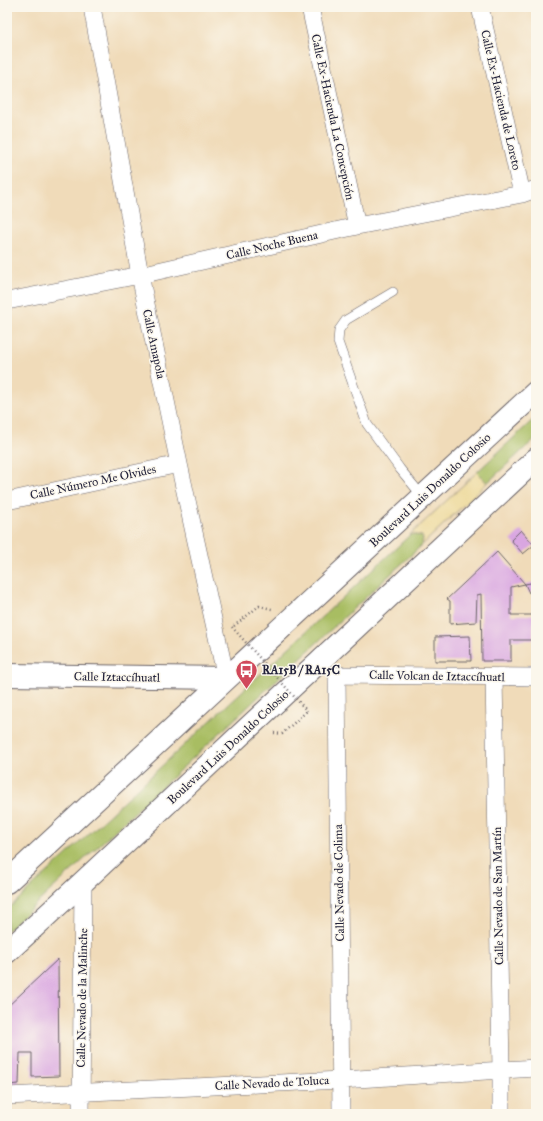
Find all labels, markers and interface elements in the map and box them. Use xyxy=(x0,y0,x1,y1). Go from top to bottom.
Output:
street label: Calle Ex-Hacienda de Loreto xyxy=(478,29,524,171)
street label: Calle Ex-Hacienda La Concepción xyxy=(309,33,358,202)
street label: Calle Noche Buena xyxy=(225,227,320,262)
street label: Calle Amapola xyxy=(140,308,168,381)
street label: Boulevard Luis Donaldo Colosio xyxy=(367,430,493,550)
street label: Calle Número Me Olvides xyxy=(29,462,157,502)
bus stop icon: RA15B / RA15C xyxy=(233,657,259,690)
place label: RA15B / RA15C xyxy=(262,663,340,677)
street label: Calle Volcan de Iztaccíhuatl xyxy=(369,668,506,684)
street label: Calle Iztaccíhuatl xyxy=(74,669,161,685)
street label: Boulevard Luis Donaldo Colosio xyxy=(165,687,291,807)
street label: Calle Nevado de Colima xyxy=(331,823,347,942)
street label: Calle Nevado de San Martín xyxy=(490,826,506,965)
street label: Calle Nevado de la Malinche xyxy=(74,928,90,1068)
street label: Calle Nevado de Toluca xyxy=(215,1073,330,1093)

